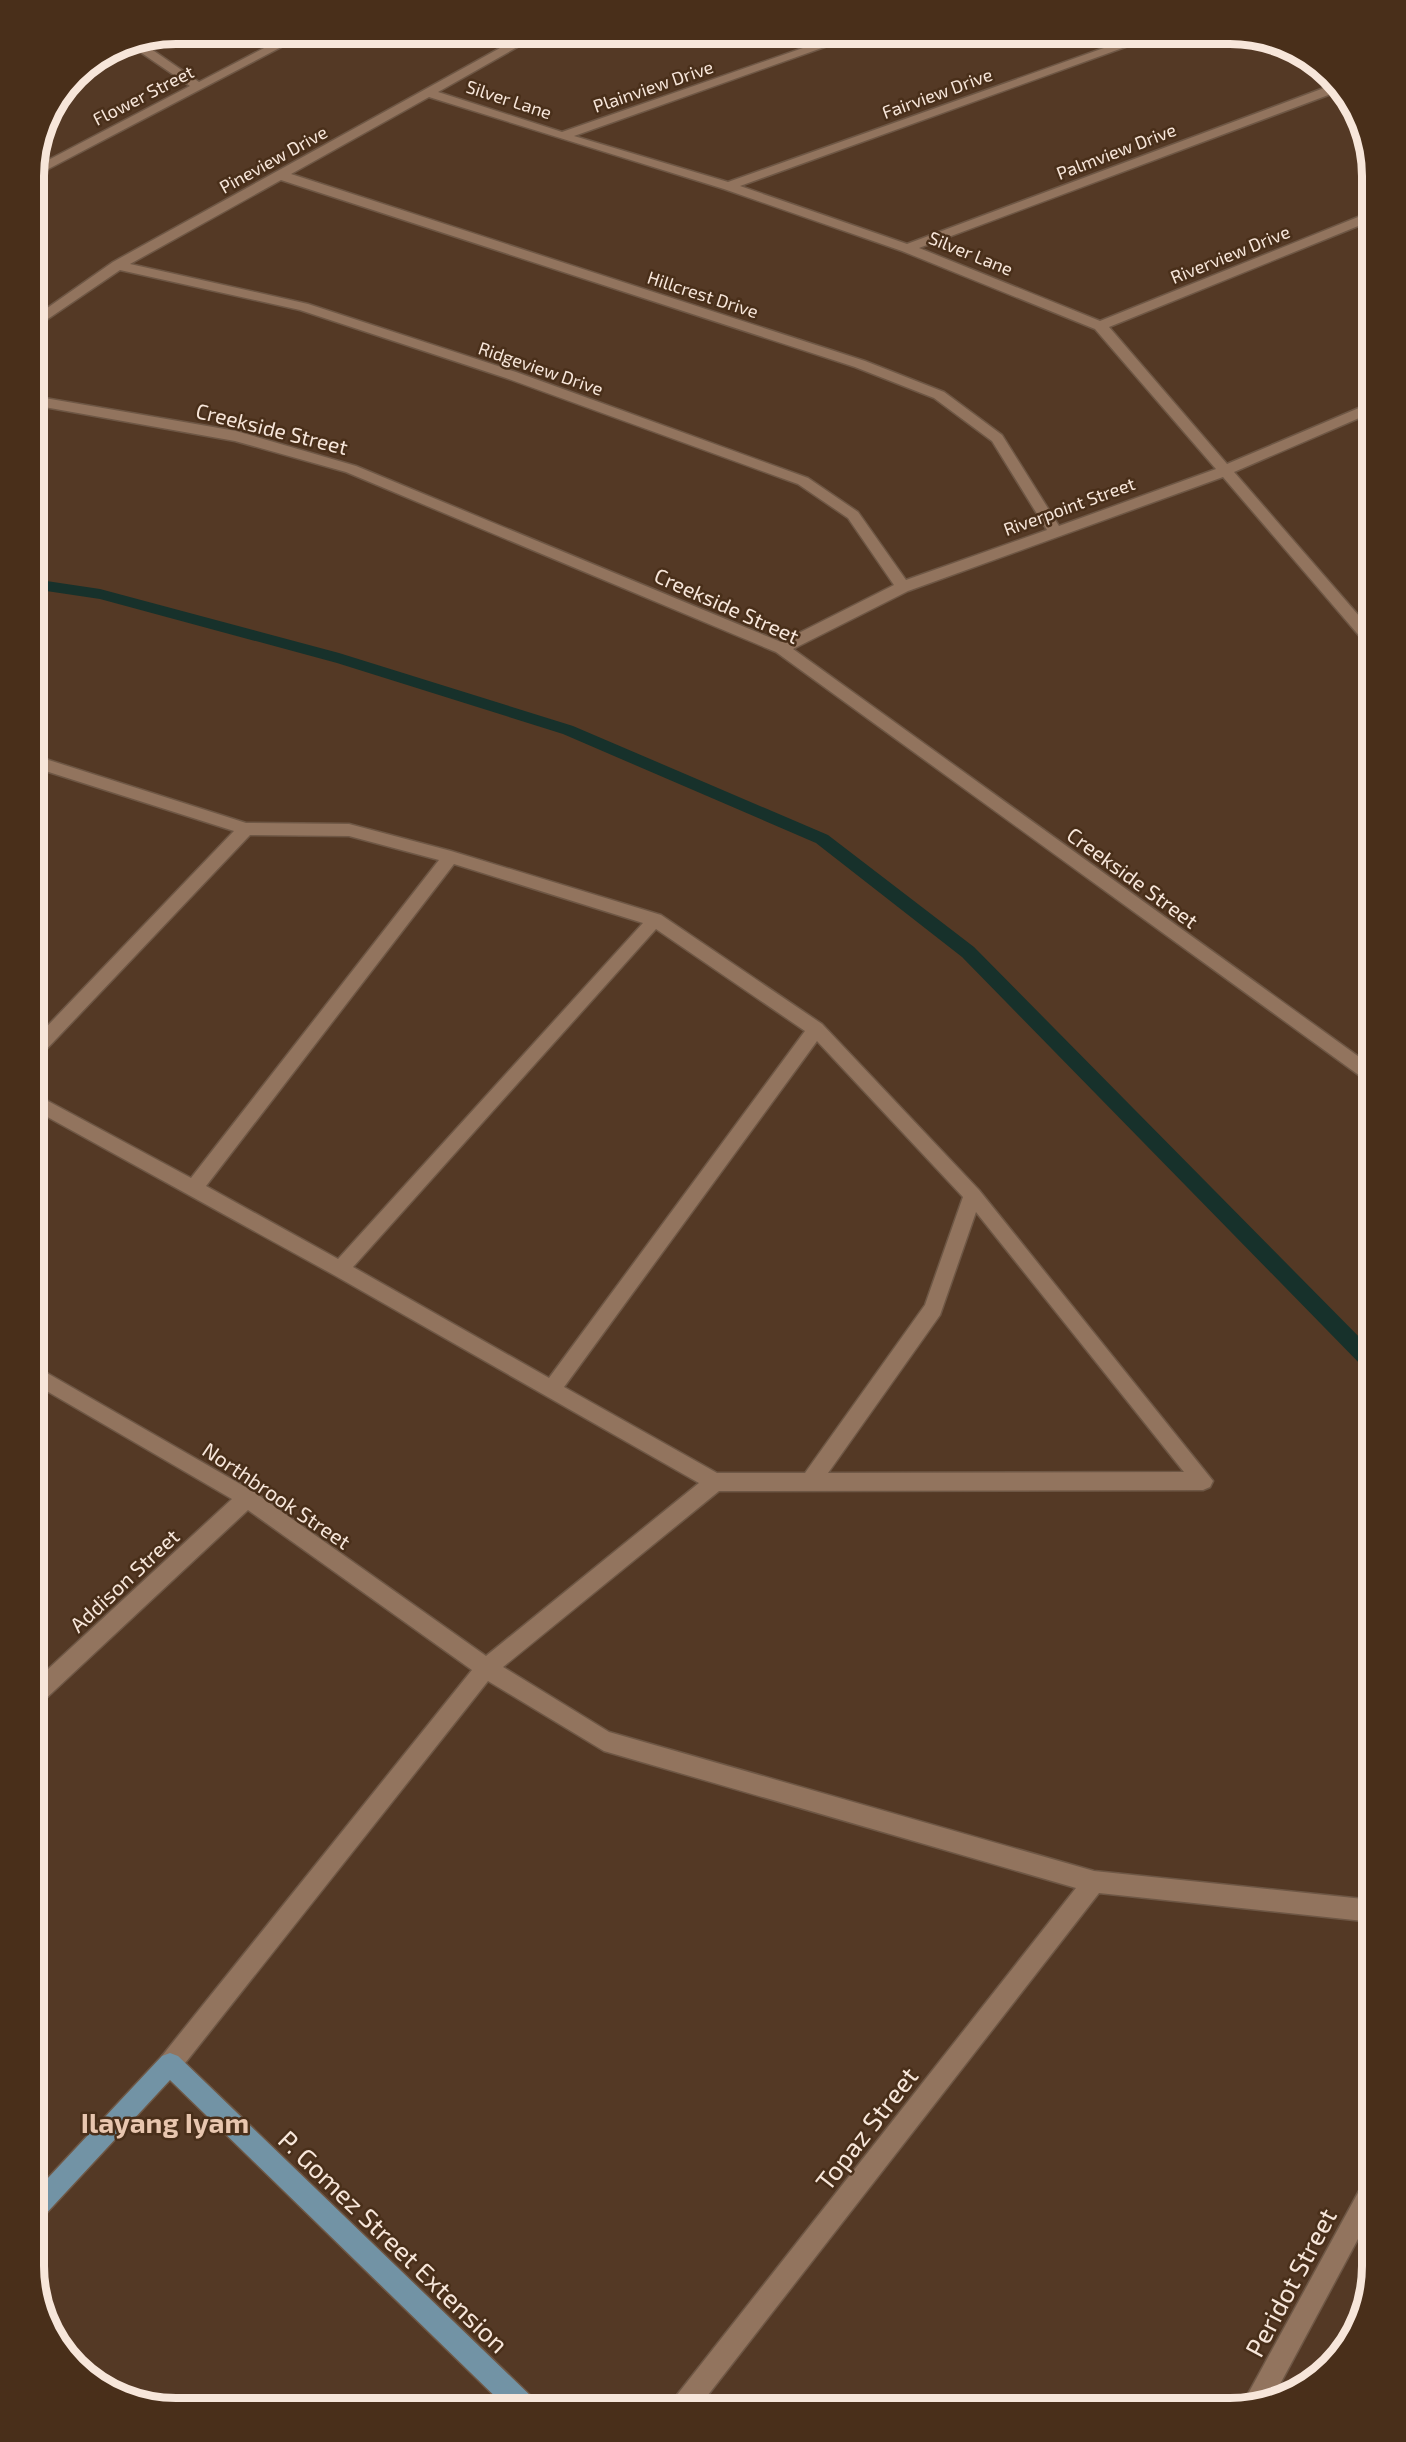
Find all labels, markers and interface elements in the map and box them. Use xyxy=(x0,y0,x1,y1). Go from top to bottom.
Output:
street label: Plainview Drive xyxy=(590,55,716,117)
street label: Flower Street xyxy=(89,60,197,130)
street label: Fairview Drive xyxy=(879,63,995,123)
street label: Silver Lane xyxy=(463,75,555,123)
street label: Palmview Drive xyxy=(1053,118,1179,184)
street label: Pineview Drive xyxy=(215,120,331,198)
street label: Riverview Drive xyxy=(1167,220,1293,288)
street label: Silver Lane xyxy=(926,226,1016,280)
street label: Hillcrest Drive xyxy=(645,266,761,322)
street label: Ridgeview Drive xyxy=(476,336,606,400)
street label: Creekside Street xyxy=(193,397,351,459)
street label: Riverpoint Street xyxy=(1000,472,1138,540)
street label: Creekside Street xyxy=(651,562,803,648)
street label: Creekside Street xyxy=(1063,821,1203,933)
street label: Northbrook Street xyxy=(198,1436,356,1554)
street label: Addison Street xyxy=(64,1523,184,1637)
street label: Topaz Street xyxy=(808,2060,924,2196)
district label: Ilayang Iyam xyxy=(81,2105,249,2139)
street label: P. Gomez Street Extension xyxy=(273,2123,515,2359)
street label: Peridot Street xyxy=(1238,2202,1342,2362)

